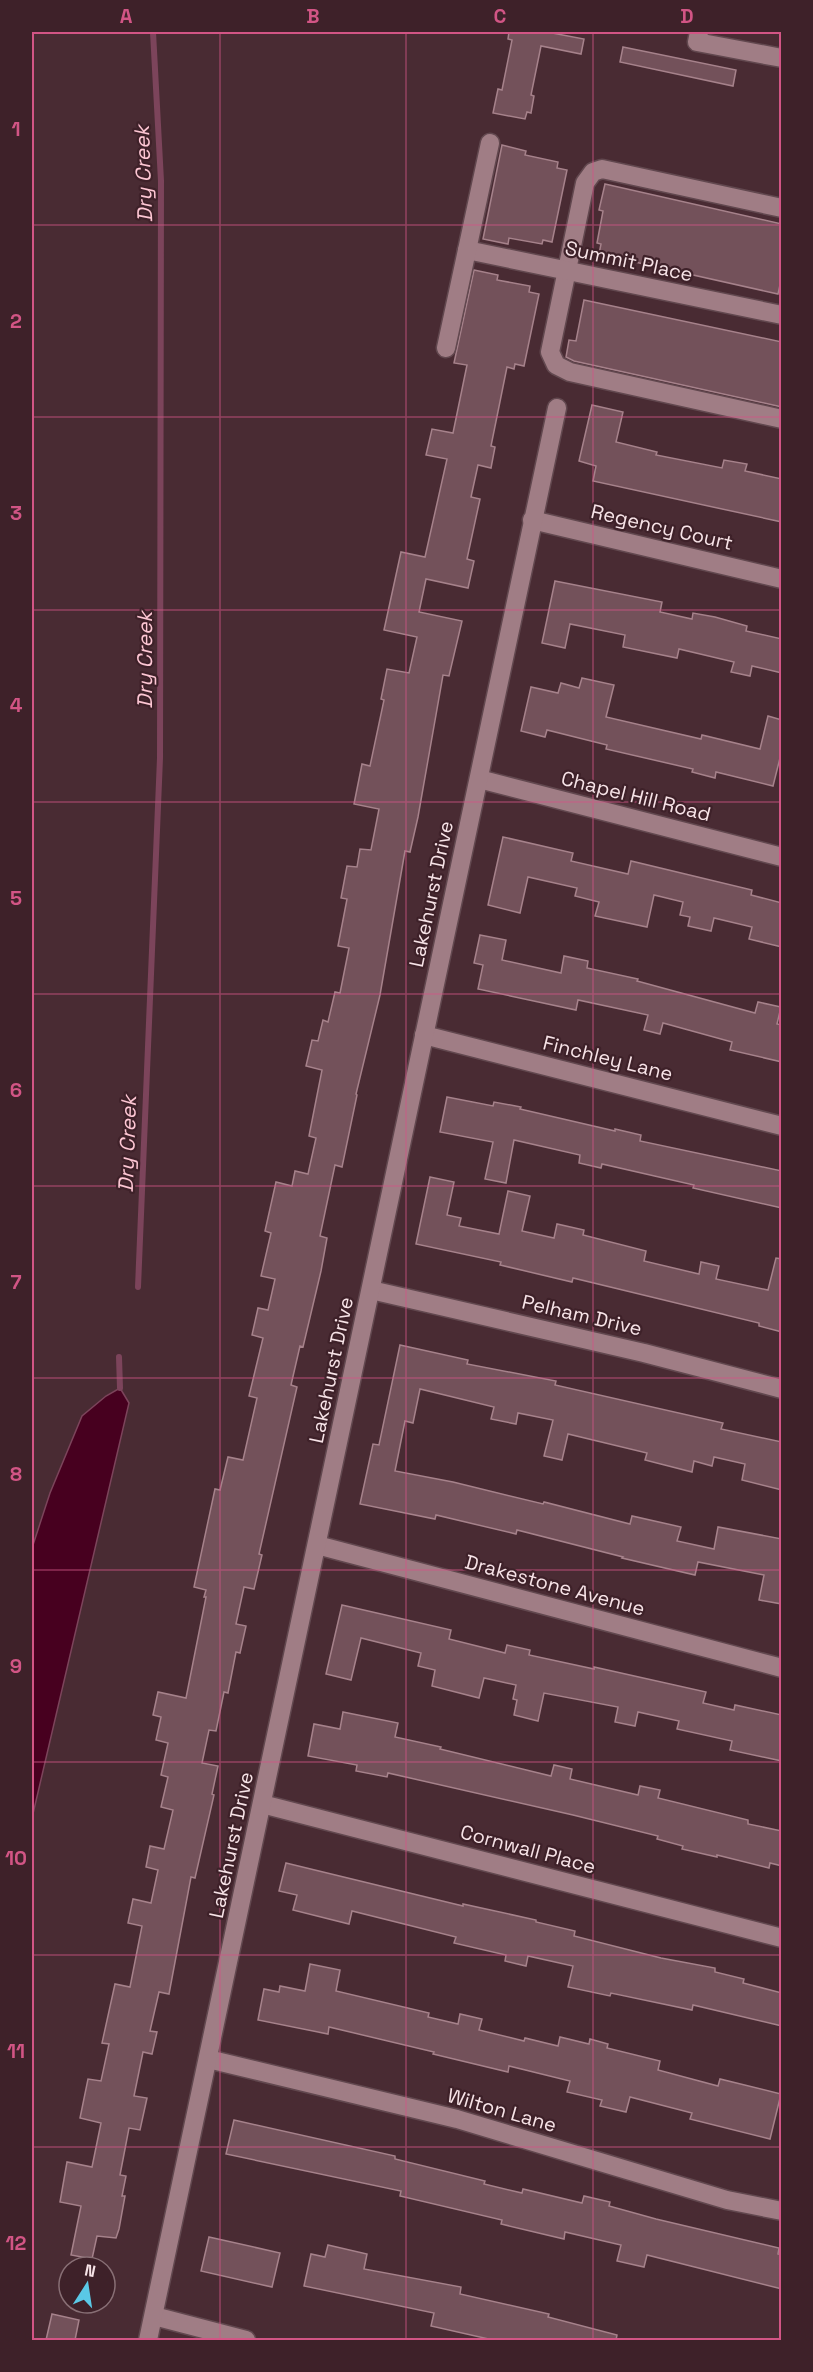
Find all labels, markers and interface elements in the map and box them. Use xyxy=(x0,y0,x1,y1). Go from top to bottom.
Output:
text: A xyxy=(120,3,133,29)
text: B xyxy=(306,3,320,29)
text: C xyxy=(494,3,507,29)
text: D xyxy=(680,3,694,29)
text: 1 xyxy=(11,116,21,142)
water label: Dry Creek xyxy=(128,122,158,223)
street label: Summit Place xyxy=(563,235,695,287)
text: 2 xyxy=(10,308,22,334)
street label: Regency Court xyxy=(588,498,736,556)
text: 3 xyxy=(10,500,22,526)
water label: Dry Creek xyxy=(131,609,158,709)
text: 4 xyxy=(10,692,23,718)
street label: Chapel Hill Road xyxy=(558,765,714,827)
street label: Lakehurst Drive xyxy=(403,819,459,969)
text: 5 xyxy=(10,885,22,911)
street label: Finchley Lane xyxy=(540,1029,676,1087)
text: 6 xyxy=(10,1077,22,1103)
water label: Dry Creek xyxy=(112,1092,142,1193)
text: 7 xyxy=(10,1269,22,1295)
street label: Pelham Drive xyxy=(519,1289,645,1341)
street label: Lakehurst Drive xyxy=(303,1295,359,1445)
text: 8 xyxy=(10,1461,22,1487)
street label: Drakestone Avenue xyxy=(462,1548,648,1622)
text: 9 xyxy=(10,1653,22,1679)
street label: Lakehurst Drive xyxy=(203,1770,259,1920)
street label: Cornwall Place xyxy=(457,1818,599,1880)
text: 10 xyxy=(5,1845,27,1871)
text: 11 xyxy=(7,2038,25,2064)
street label: Wilton Lane xyxy=(444,2082,560,2138)
text: 12 xyxy=(6,2230,27,2256)
north arrow xyxy=(57,2255,117,2315)
text: N xyxy=(83,2259,97,2282)

